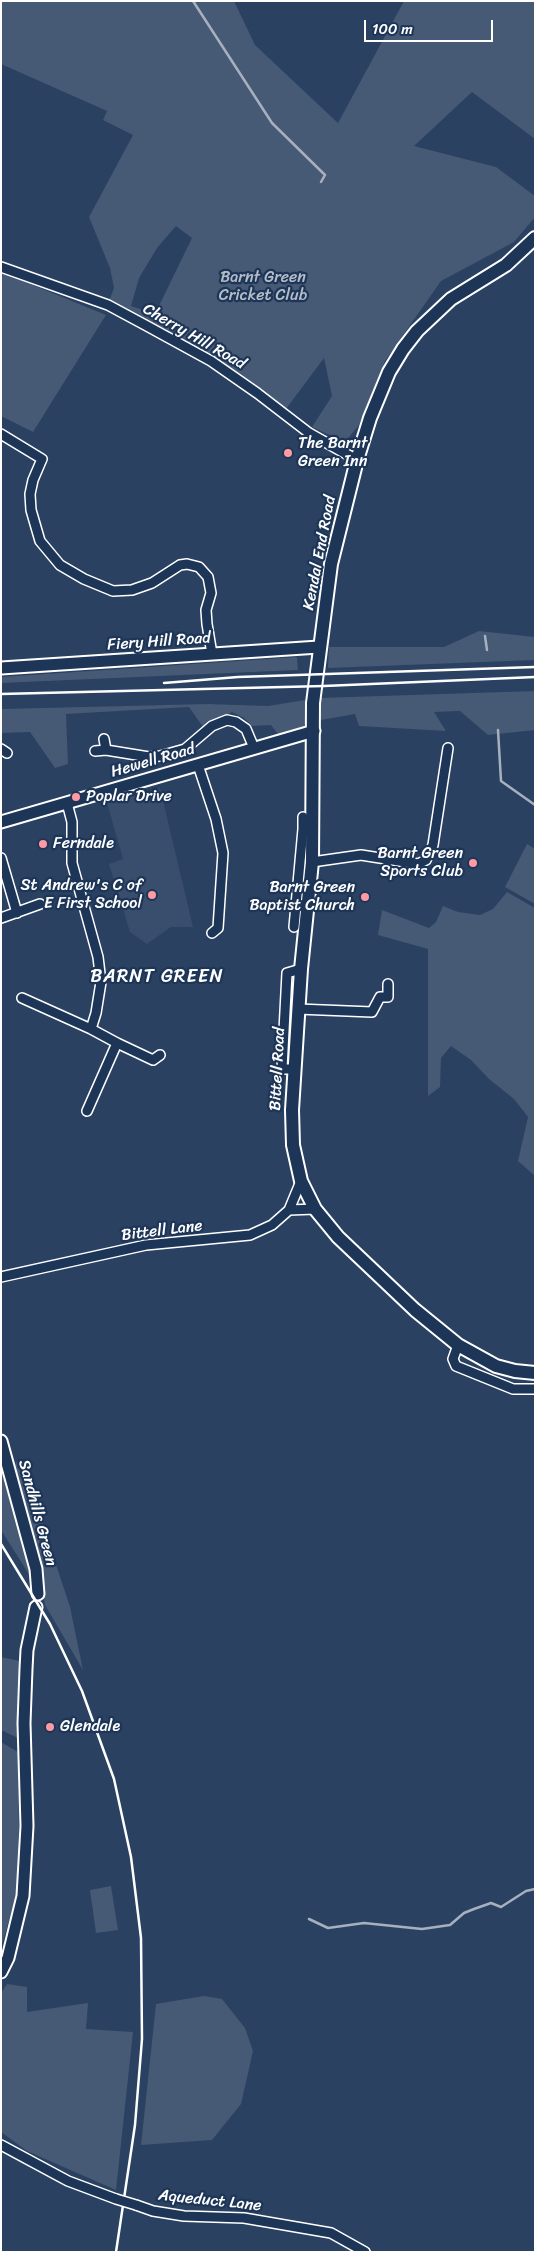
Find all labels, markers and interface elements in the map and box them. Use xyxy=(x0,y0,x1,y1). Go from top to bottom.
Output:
scale bar xyxy=(366,10,495,42)
text: 100 m xyxy=(372,16,413,42)
park label: Barnt Green Cricket Club xyxy=(219,268,307,306)
street label: Cherry Hill Road xyxy=(139,300,249,374)
place label: The Barnt Green Inn xyxy=(298,434,367,472)
marker: The Barnt Green Inn xyxy=(282,447,294,459)
street label: Kendal End Road xyxy=(299,494,341,612)
street label: Fiery Hill Road xyxy=(107,629,211,655)
street label: Hewell Road xyxy=(109,740,197,782)
place label: Poplar Drive xyxy=(86,787,172,807)
marker: Poplar Drive xyxy=(70,791,82,803)
place label: Ferndale xyxy=(53,834,114,854)
marker: Ferndale xyxy=(37,838,49,850)
place label: Barnt Green Sports Club xyxy=(377,844,463,882)
marker: Barnt Green Sports Club xyxy=(467,857,479,869)
place label: St Andrew's C of E First School xyxy=(21,876,142,914)
place label: Barnt Green Baptist Church xyxy=(249,878,355,916)
marker: St Andrew's C of E First School xyxy=(146,889,158,901)
marker: Barnt Green Baptist Church xyxy=(359,891,371,903)
district label: BARNT GREEN xyxy=(89,966,225,988)
street label: Bittell Road xyxy=(266,1027,290,1111)
street label: Bittell Lane xyxy=(120,1217,204,1245)
street label: Sandhills Green xyxy=(14,1458,60,1568)
place label: Glendale xyxy=(60,1717,120,1737)
marker: Glendale xyxy=(44,1721,56,1733)
street label: Aqueduct Lane xyxy=(158,2186,262,2216)

